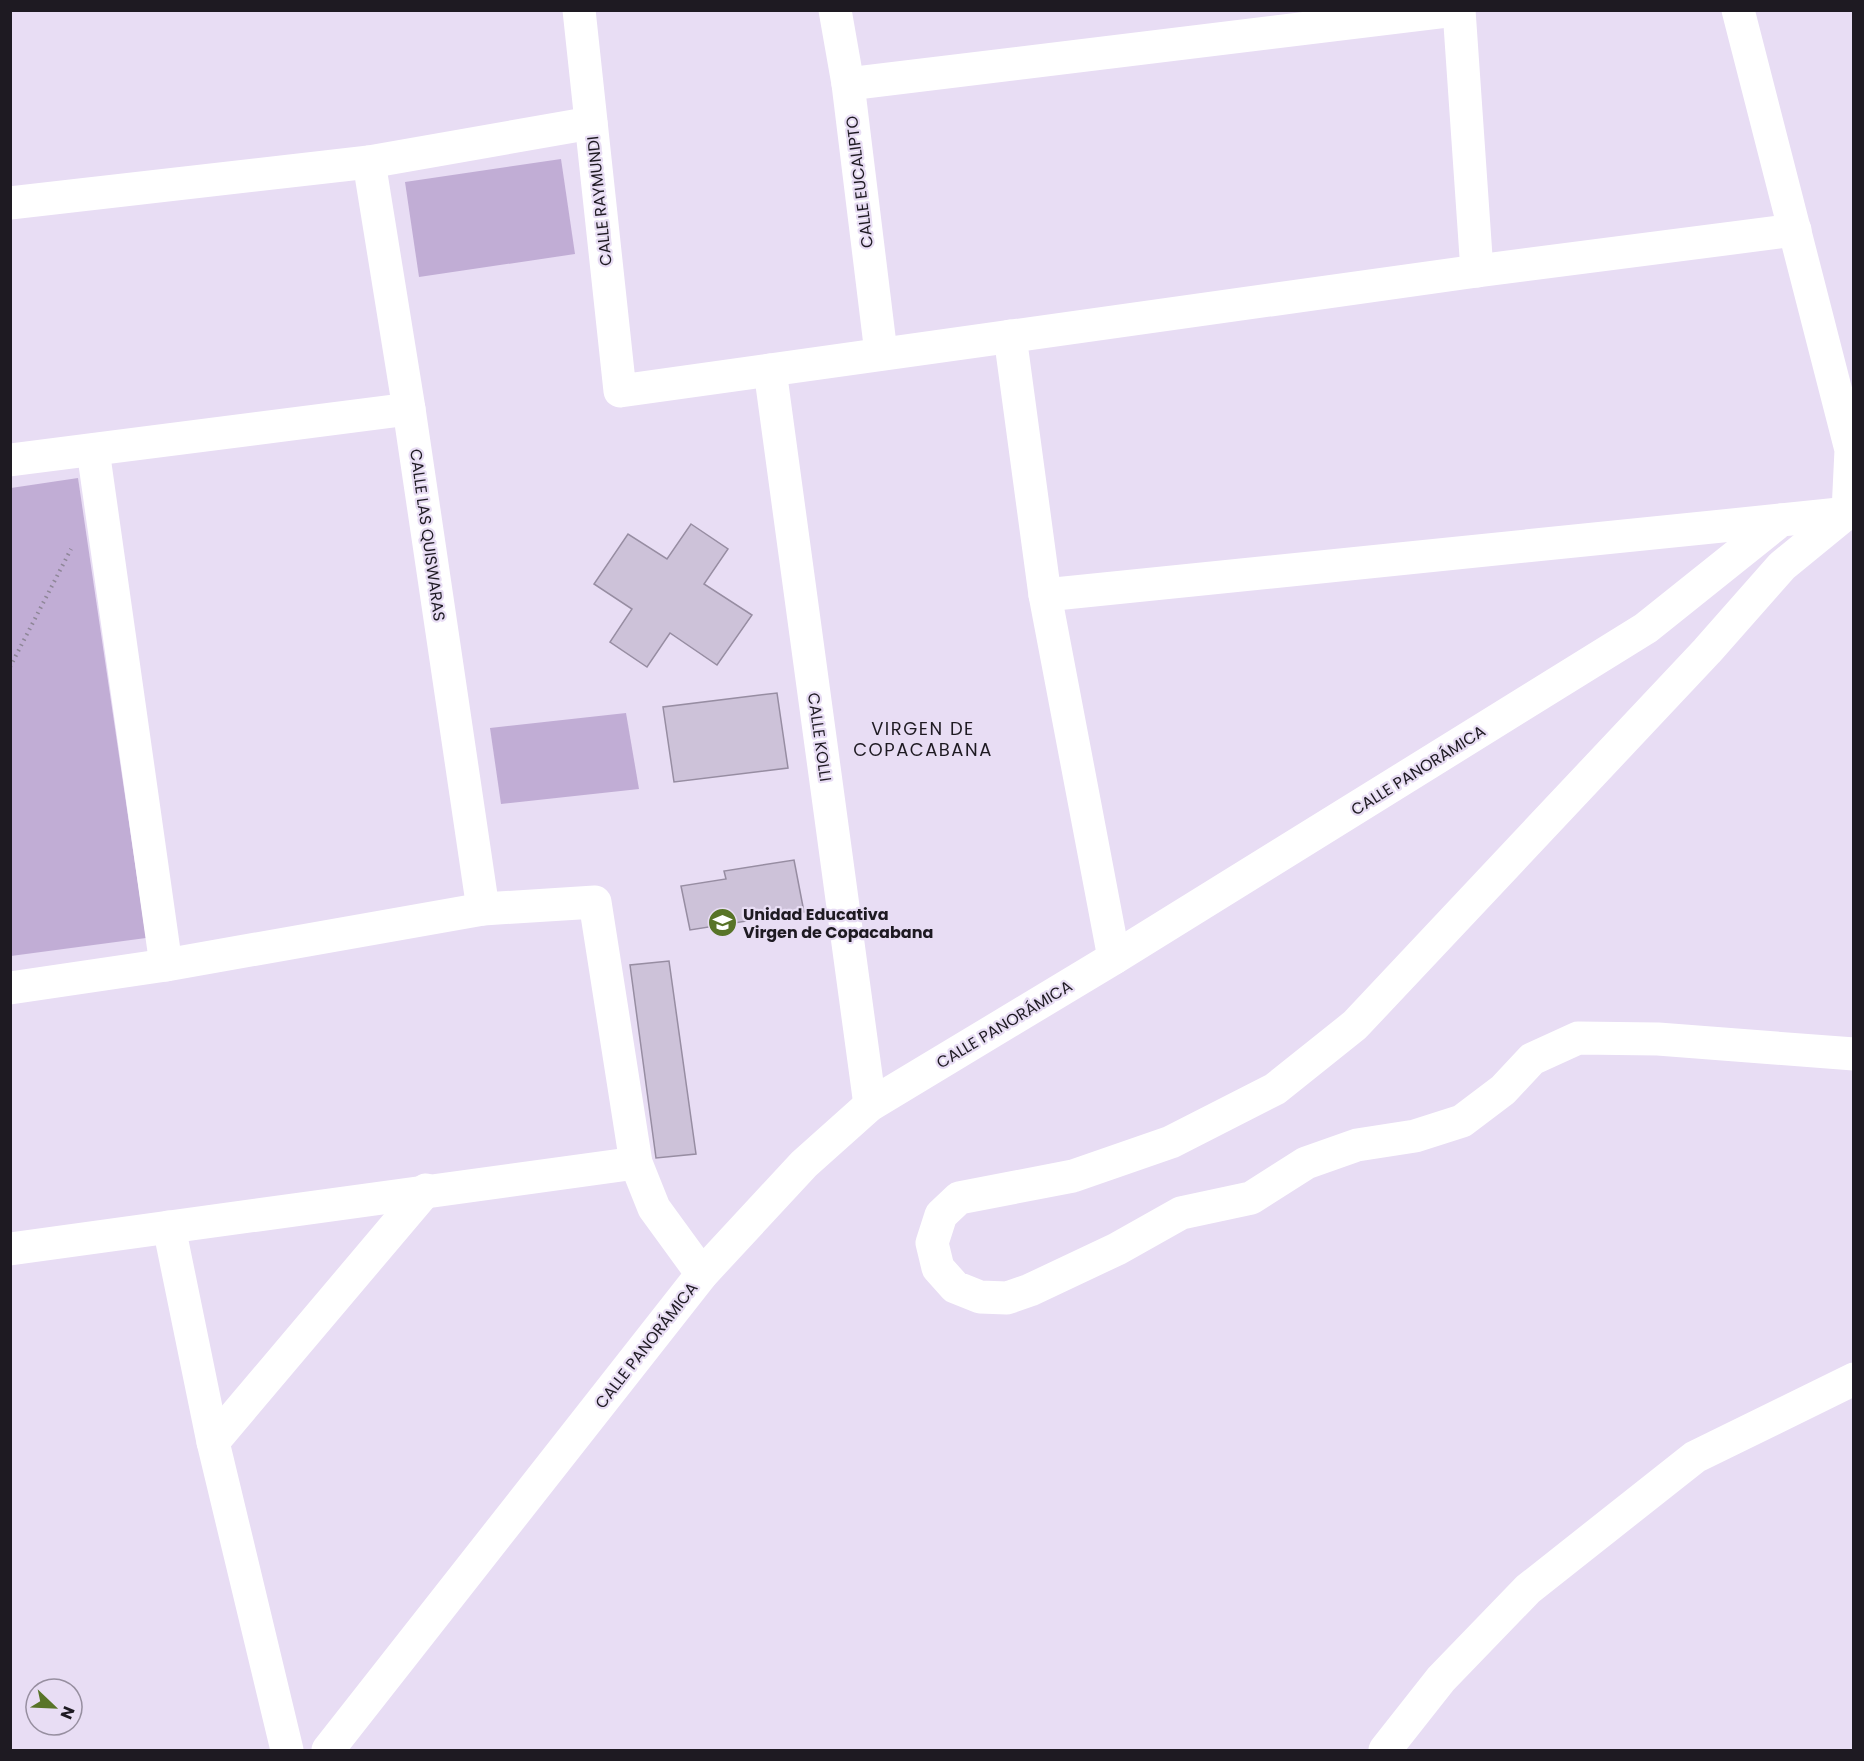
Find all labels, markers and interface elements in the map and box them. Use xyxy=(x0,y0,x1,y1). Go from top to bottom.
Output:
street label: CALLE EUCALIPTO xyxy=(840,115,879,249)
street label: CALLE RAYMUNDI xyxy=(581,135,618,267)
street label: CALLE LAS QUISWARAS xyxy=(404,447,451,623)
street label: CALLE KOLLI xyxy=(802,691,837,783)
district label: VIRGEN DE COPACABANA xyxy=(853,716,993,762)
street label: CALLE PANORÁMICA xyxy=(1347,720,1490,821)
place label: Unidad Educativa Virgen de Copacabana xyxy=(743,903,933,944)
school or university icon: Unidad Educativa Virgen de Copacabana xyxy=(706,907,738,939)
street label: CALLE PANORÁMICA xyxy=(932,975,1077,1074)
street label: CALLE PANORÁMICA xyxy=(590,1277,703,1413)
north arrow xyxy=(24,1677,84,1737)
text: N xyxy=(54,1703,80,1723)

